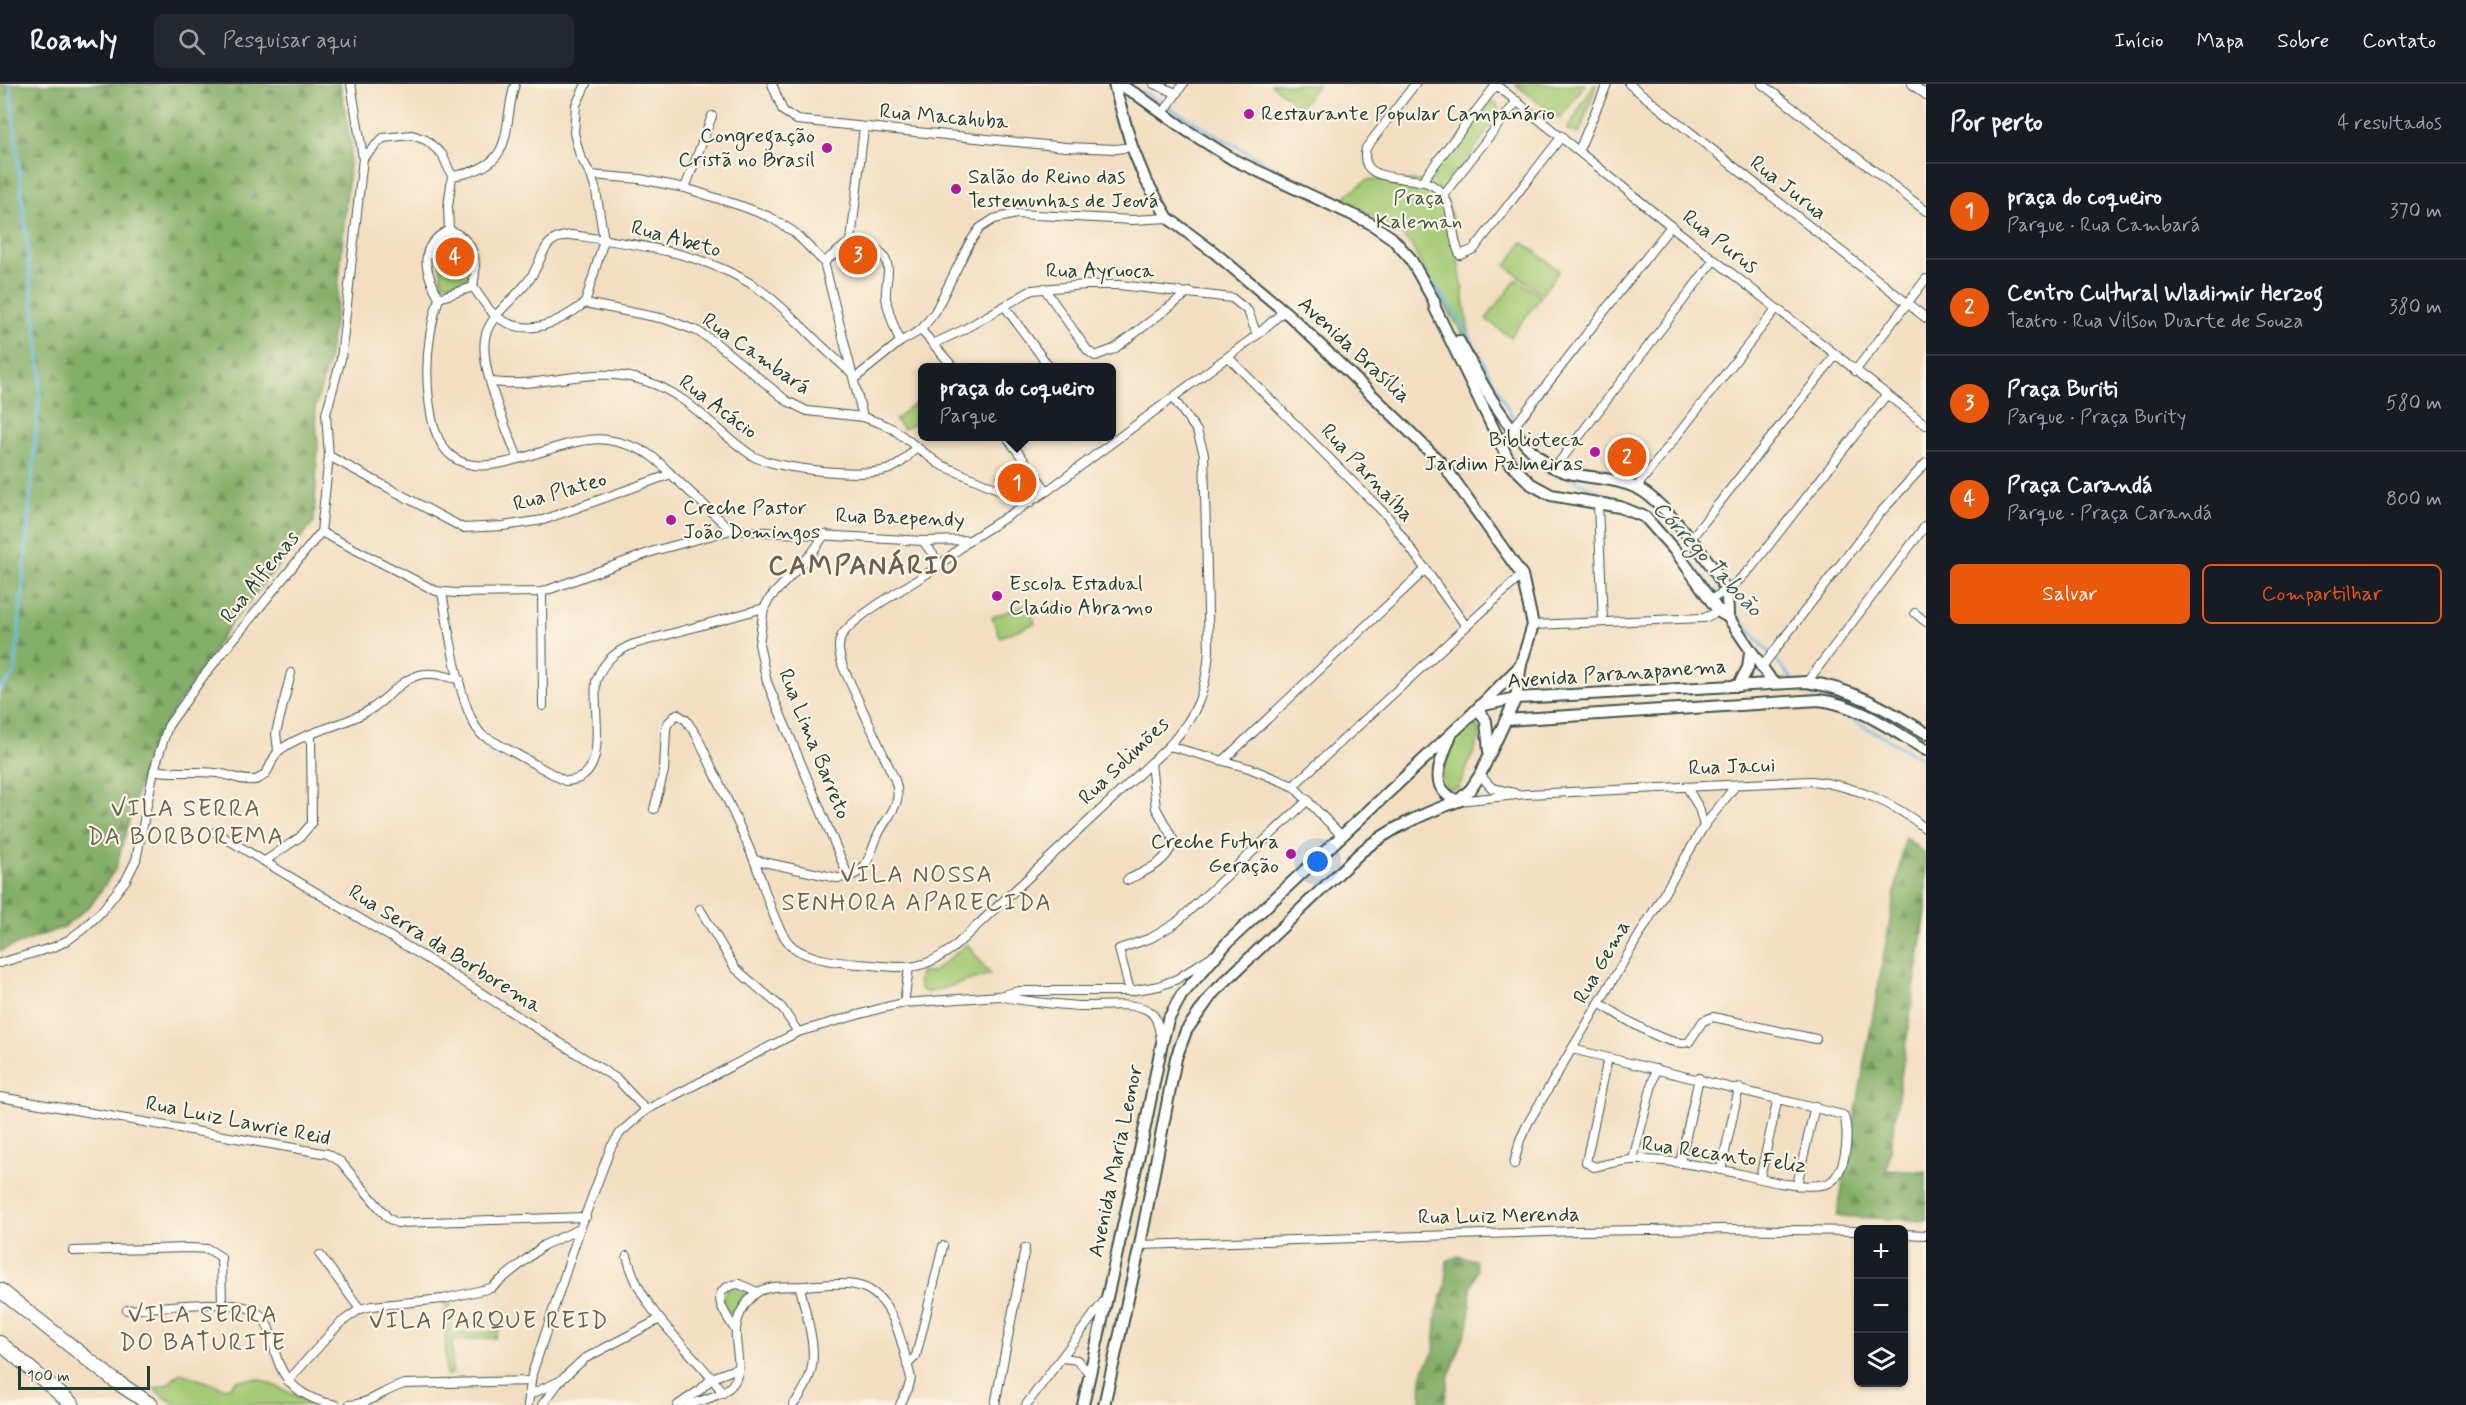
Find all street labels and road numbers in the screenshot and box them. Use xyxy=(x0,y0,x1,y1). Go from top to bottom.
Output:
street label: Rua Macahuba xyxy=(878,97,1010,137)
street label: Rua Jurua xyxy=(1744,149,1832,227)
street label: Rua Purus xyxy=(1676,204,1764,280)
street label: Rua Abeto xyxy=(628,214,724,264)
street label: Rua Ayruoca xyxy=(1046,257,1155,285)
street label: Avenida Brasília xyxy=(1291,290,1417,410)
street label: Rua Cambará xyxy=(696,306,816,402)
street label: Rua Acácio xyxy=(673,368,763,446)
street label: Rua Parnaíba xyxy=(1314,418,1420,528)
street label: Rua Plateo xyxy=(510,465,610,519)
street label: Rua Baependy xyxy=(835,502,965,534)
street label: Rua Alfenas xyxy=(214,525,306,629)
street label: Avenida Paranapanema xyxy=(1506,652,1728,696)
street label: Rua Lima Barreto xyxy=(771,665,857,823)
street label: Rua Solimões xyxy=(1073,711,1175,811)
street label: Rua Jacui xyxy=(1688,751,1776,783)
street label: Rua Serra da Borborema xyxy=(343,878,547,1020)
street label: Rua Gema xyxy=(1567,915,1637,1009)
street label: Avenida Maria Leonor xyxy=(1082,1062,1150,1260)
street label: Rua Luiz Lawrie Reid xyxy=(143,1089,333,1153)
street label: Rua Recanto Feliz xyxy=(1640,1130,1808,1180)
street label: Rua Luiz Merenda xyxy=(1418,1201,1580,1231)

